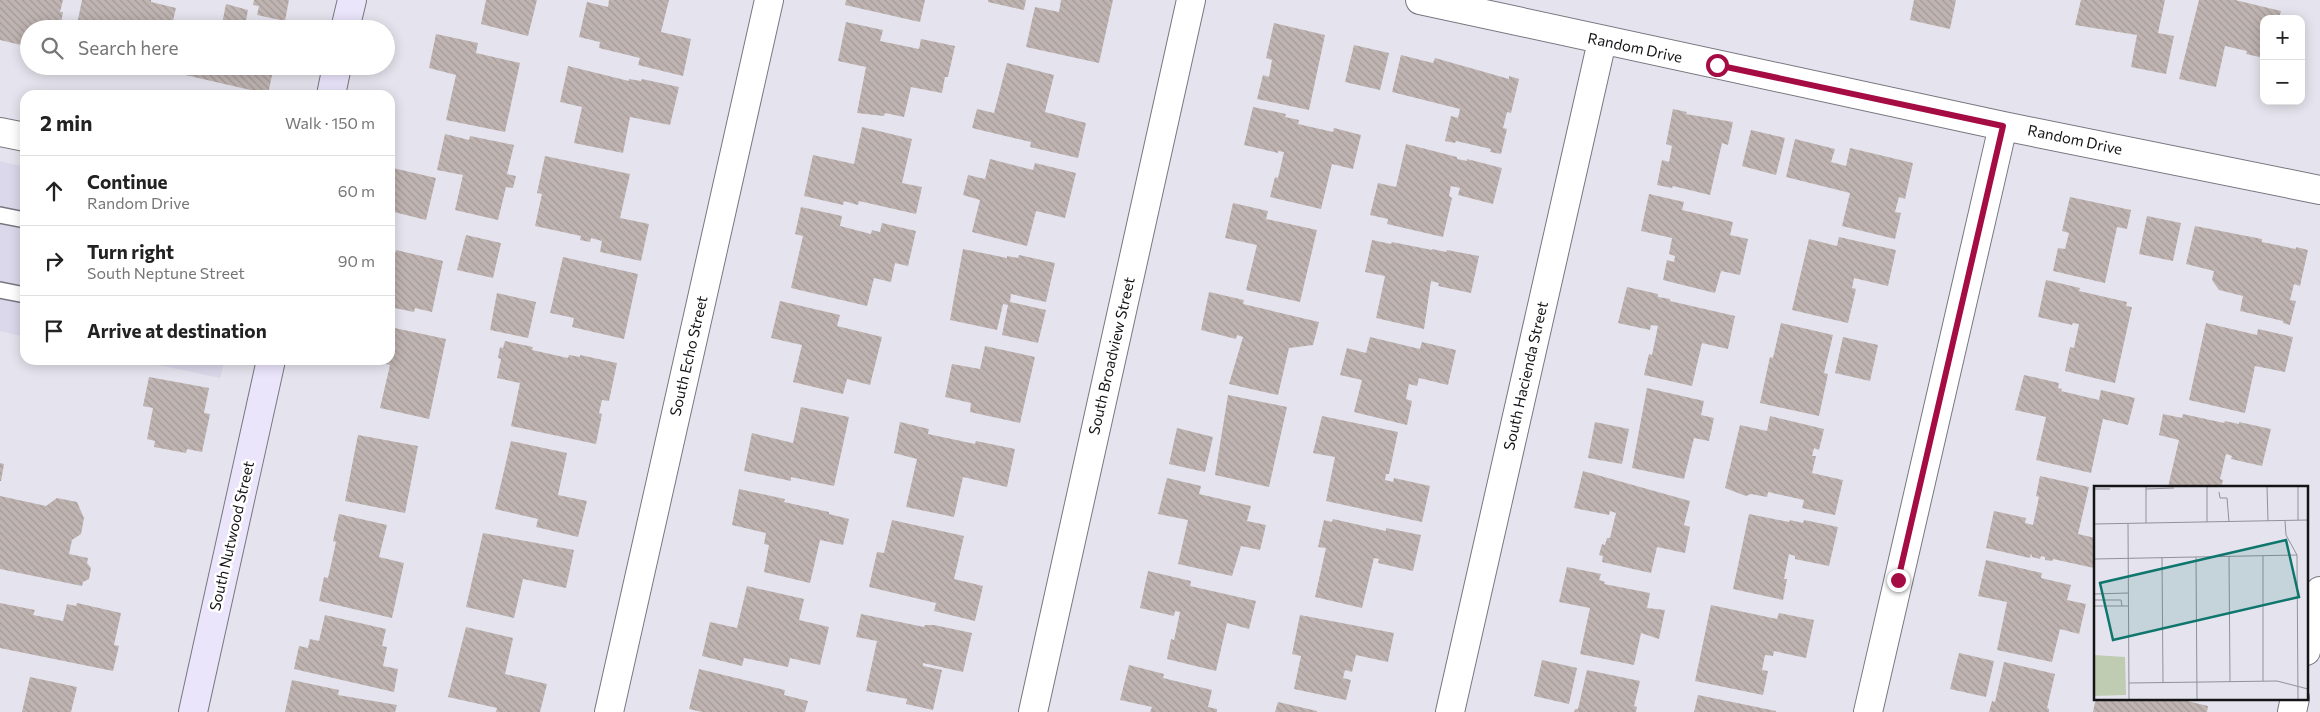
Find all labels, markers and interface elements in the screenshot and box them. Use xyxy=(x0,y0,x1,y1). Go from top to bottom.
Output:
map controls xyxy=(2260,15,2305,105)
button: + xyxy=(2260,15,2305,60)
search box xyxy=(20,20,395,75)
street label: Random Drive xyxy=(1586,28,1684,66)
icon: search xyxy=(38,34,66,62)
text: Search here xyxy=(78,36,178,59)
route start xyxy=(1706,54,1729,77)
button: − xyxy=(2260,60,2305,105)
text: 2 min xyxy=(40,110,92,135)
text: Walk · 150 m xyxy=(285,113,375,132)
street label: Random Drive xyxy=(2026,120,2124,158)
text: Continue xyxy=(87,170,167,193)
icon: ahead xyxy=(40,177,68,205)
text: 60 m xyxy=(338,181,375,200)
text: Random Drive xyxy=(87,193,190,212)
text: Turn right xyxy=(87,240,174,263)
icon: right xyxy=(40,247,68,275)
text: 90 m xyxy=(338,251,375,270)
text: South Neptune Street xyxy=(87,263,245,282)
street label: South Broadview Street xyxy=(1084,275,1138,436)
street label: South Echo Street xyxy=(665,294,711,418)
street label: South Hacienda Street xyxy=(1499,300,1551,452)
icon: arrive xyxy=(40,317,68,345)
text: Arrive at destination xyxy=(87,319,267,342)
street label: South Nutwood Street xyxy=(205,459,257,612)
inset map xyxy=(2094,486,2308,700)
route end xyxy=(1887,569,1910,592)

